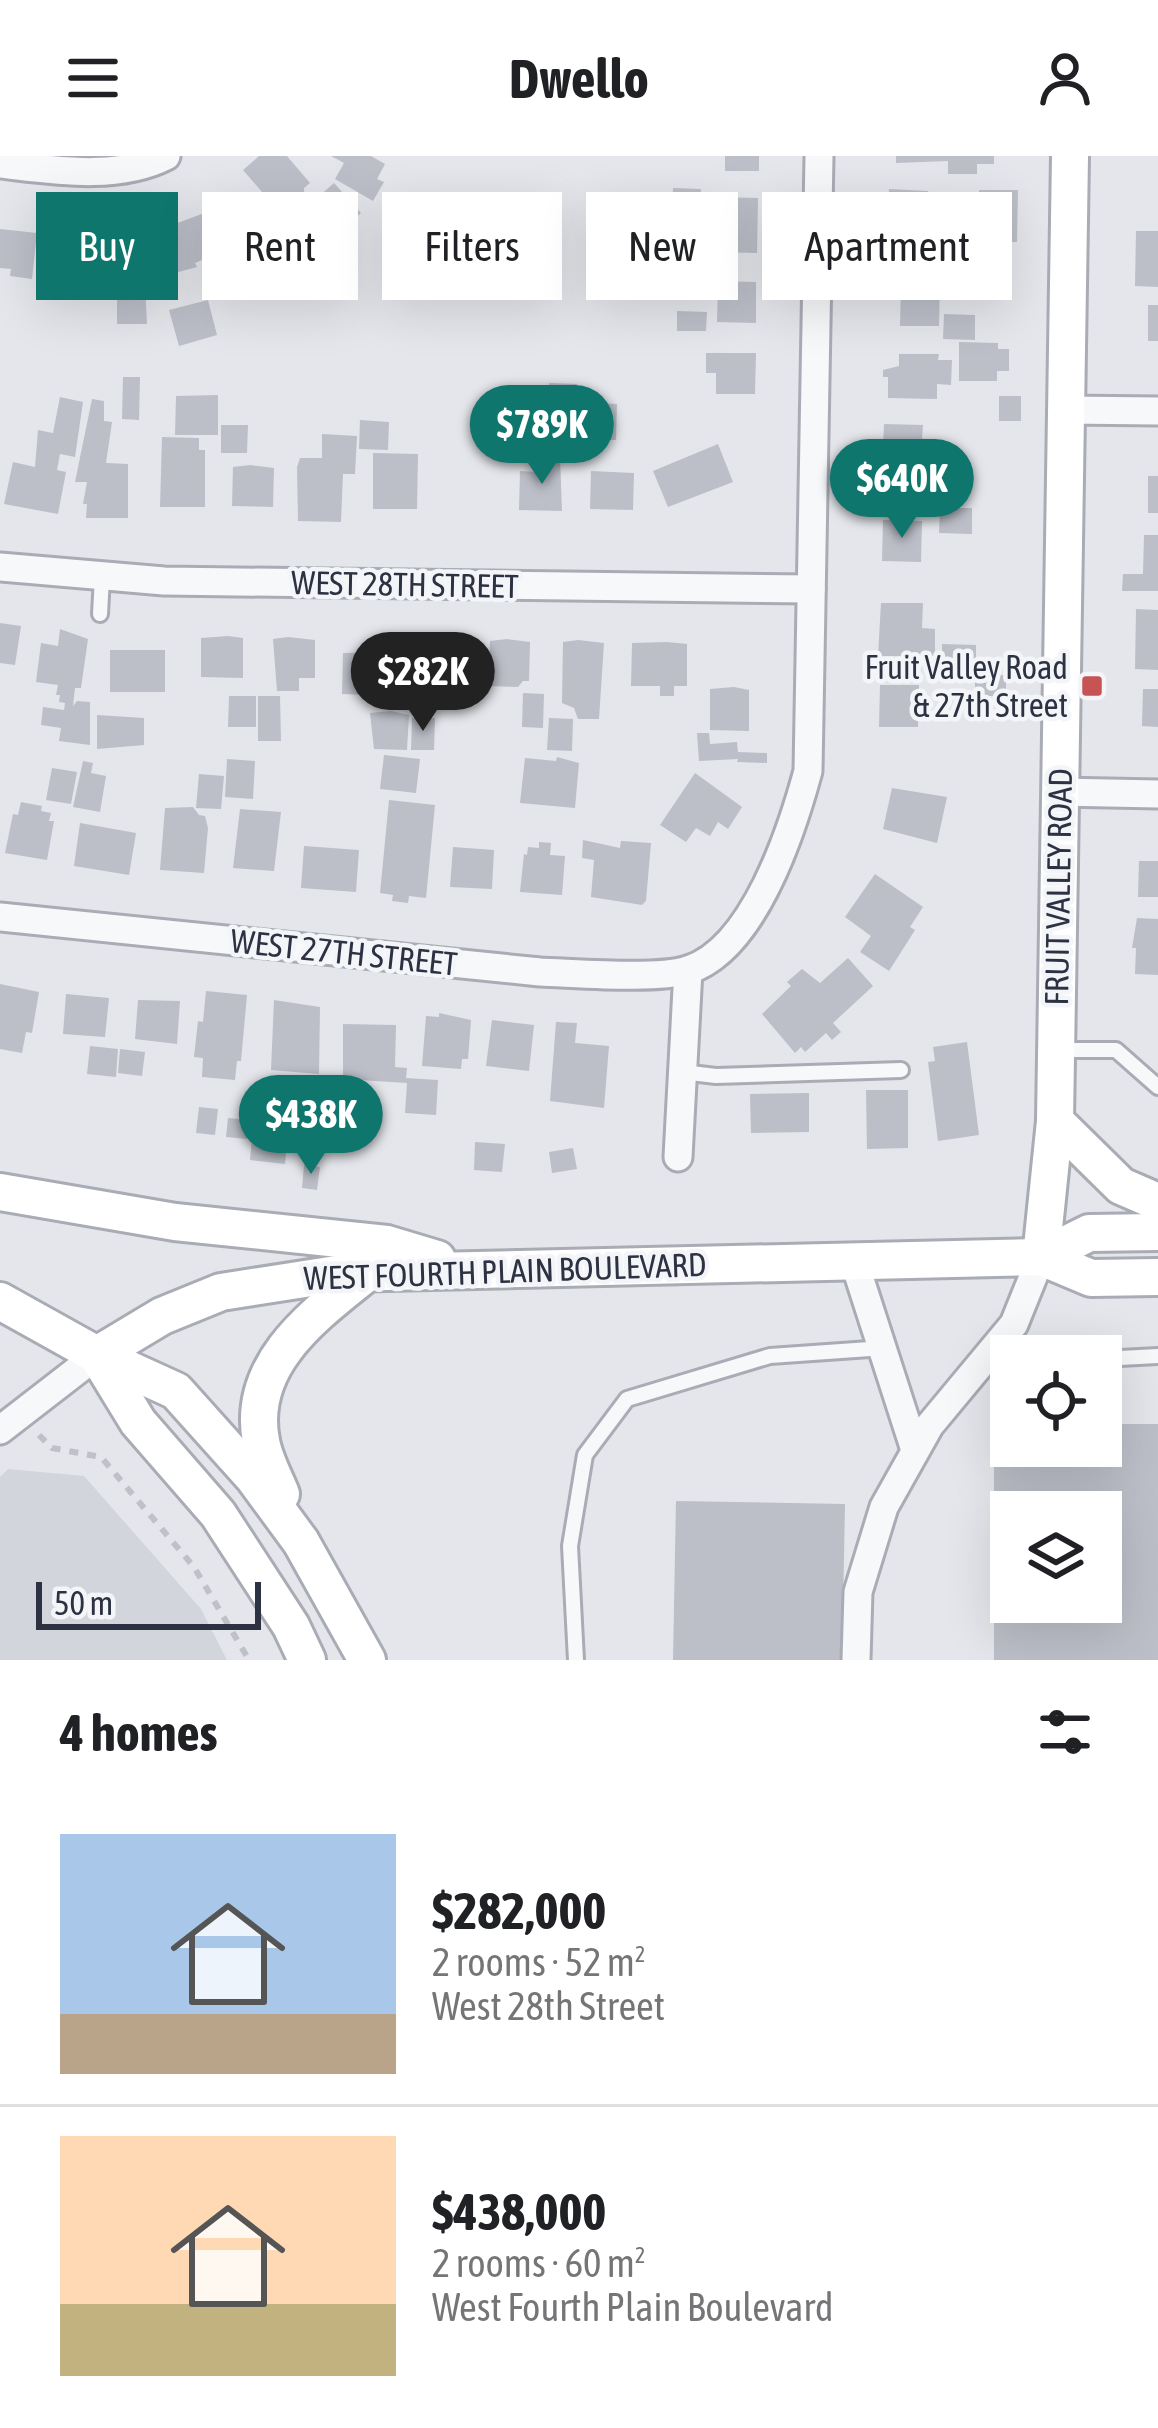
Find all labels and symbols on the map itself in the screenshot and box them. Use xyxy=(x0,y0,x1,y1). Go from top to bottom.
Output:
pin: $789K xyxy=(458,385,626,487)
pin: $640K xyxy=(818,439,986,541)
street label: WEST 28TH STREET xyxy=(291,563,520,605)
pin: $282K xyxy=(339,632,507,734)
place label: Fruit Valley Road & 27th Street xyxy=(865,648,1068,724)
marker: Fruit Valley Road & 27th Street xyxy=(1079,673,1105,699)
street label: FRUIT VALLEY ROAD xyxy=(1037,768,1079,1006)
street label: WEST 27TH STREET xyxy=(229,921,460,983)
pin: $438K xyxy=(227,1075,395,1177)
street label: WEST FOURTH PLAIN BOULEVARD xyxy=(303,1245,707,1297)
scale bar xyxy=(36,1576,261,1629)

